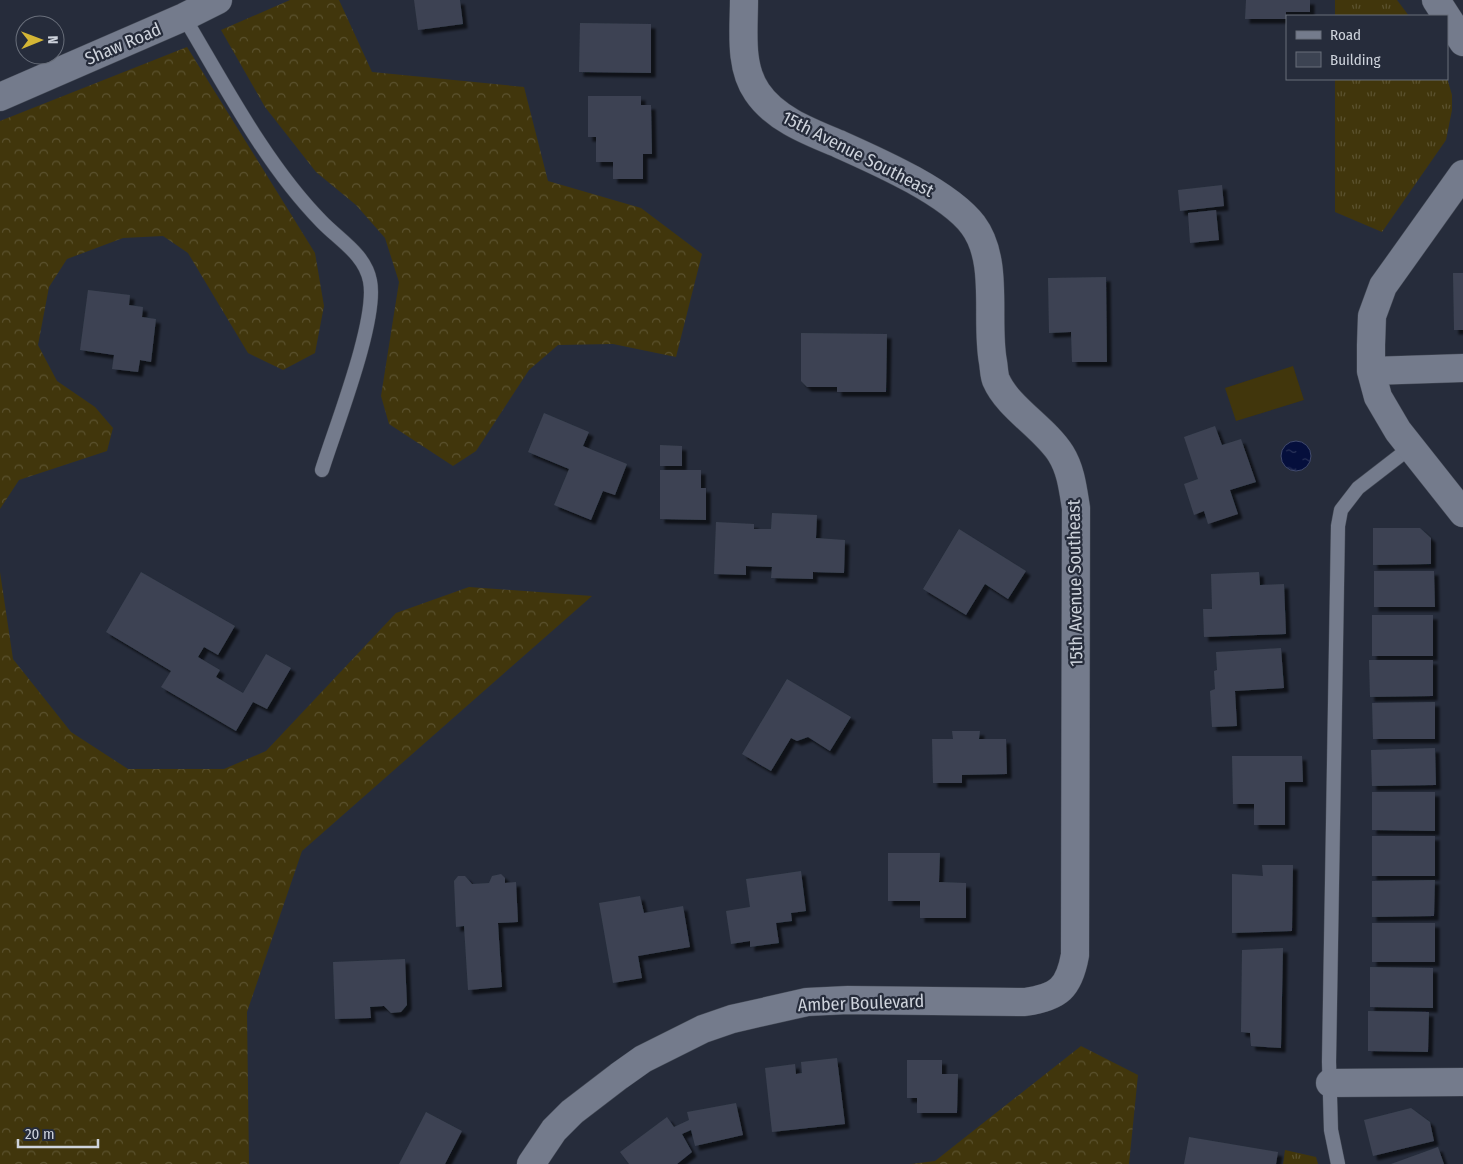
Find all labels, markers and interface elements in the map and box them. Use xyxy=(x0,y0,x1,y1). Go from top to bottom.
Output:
north arrow xyxy=(15,15,65,65)
legend xyxy=(1286,15,1448,80)
street label: Shaw Road xyxy=(82,18,164,70)
text: Road xyxy=(1330,26,1361,44)
text: N xyxy=(44,35,61,44)
text: Building xyxy=(1330,51,1381,69)
street label: 15th Avenue Southeast xyxy=(778,106,938,202)
street label: 15th Avenue Southeast xyxy=(1063,499,1087,667)
street label: Amber Boulevard xyxy=(797,990,925,1016)
scale bar xyxy=(18,1116,98,1148)
text: 20 m xyxy=(25,1125,55,1143)

